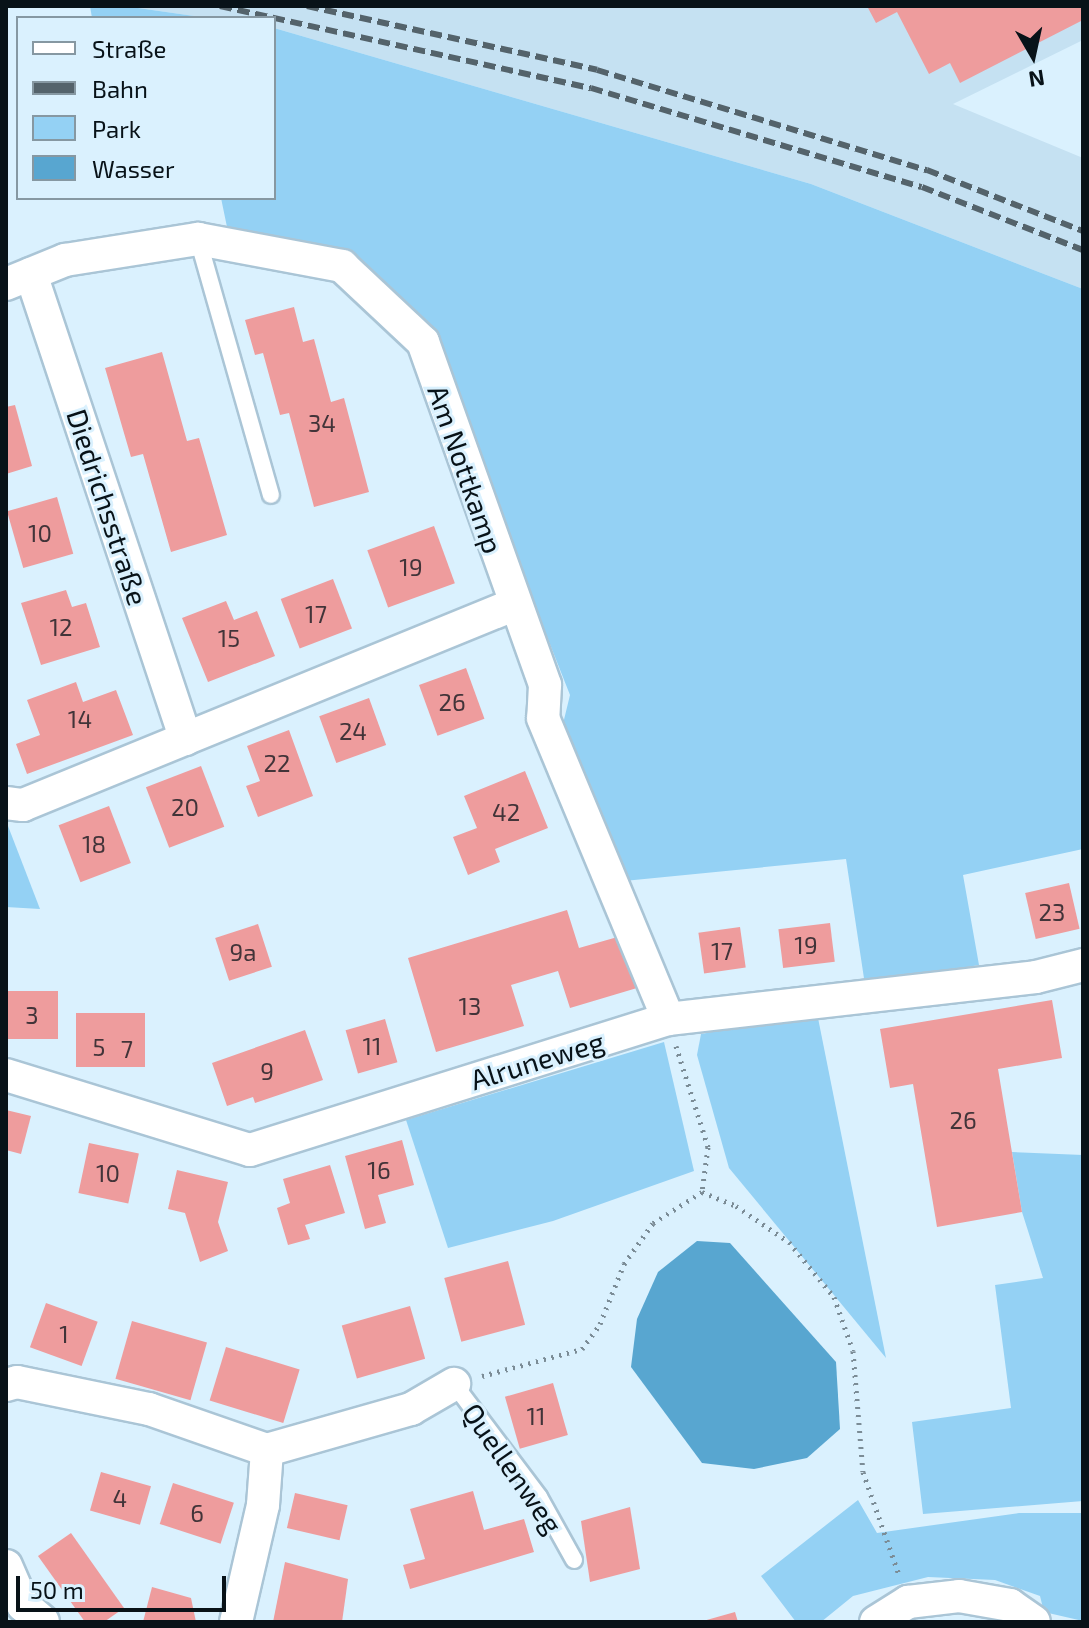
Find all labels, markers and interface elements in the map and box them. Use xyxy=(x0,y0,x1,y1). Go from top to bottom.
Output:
legend xyxy=(16,16,276,200)
north arrow xyxy=(993,16,1073,96)
text: Straße xyxy=(92,34,166,63)
text: N xyxy=(1027,66,1047,94)
text: Bahn xyxy=(92,74,148,103)
text: Park xyxy=(92,114,141,143)
text: Wasser xyxy=(92,154,175,183)
street label: Am Nottkamp xyxy=(422,381,510,557)
street label: Diedrichsstraße xyxy=(60,405,156,609)
house number: 34 xyxy=(308,409,336,437)
house number: 10 xyxy=(28,519,52,547)
house number: 19 xyxy=(399,553,423,581)
house number: 17 xyxy=(305,600,327,628)
house number: 12 xyxy=(49,613,73,641)
house number: 15 xyxy=(218,624,240,652)
house number: 26 xyxy=(438,688,466,716)
house number: 14 xyxy=(68,705,92,733)
house number: 24 xyxy=(339,717,367,745)
house number: 22 xyxy=(264,749,290,777)
house number: 20 xyxy=(171,793,199,821)
house number: 42 xyxy=(492,798,520,826)
house number: 18 xyxy=(82,830,106,858)
house number: 23 xyxy=(1039,898,1065,926)
house number: 19 xyxy=(794,931,818,959)
house number: 17 xyxy=(711,937,733,965)
house number: 9a xyxy=(230,938,256,966)
house number: 13 xyxy=(459,992,481,1020)
house number: 3 xyxy=(25,1001,39,1029)
street label: Alruneweg xyxy=(466,1024,608,1096)
house number: 11 xyxy=(362,1032,382,1060)
house number: 5 xyxy=(93,1033,105,1061)
house number: 7 xyxy=(121,1035,133,1063)
house number: 9 xyxy=(260,1057,274,1085)
house number: 26 xyxy=(949,1106,977,1134)
house number: 16 xyxy=(367,1156,391,1184)
house number: 10 xyxy=(96,1159,120,1187)
house number: 1 xyxy=(59,1320,69,1348)
street label: Quellenweg xyxy=(456,1396,570,1540)
house number: 11 xyxy=(526,1402,546,1430)
house number: 4 xyxy=(113,1484,127,1512)
house number: 6 xyxy=(190,1499,204,1527)
scale bar xyxy=(20,1560,230,1610)
text: 50 m xyxy=(30,1575,84,1604)

